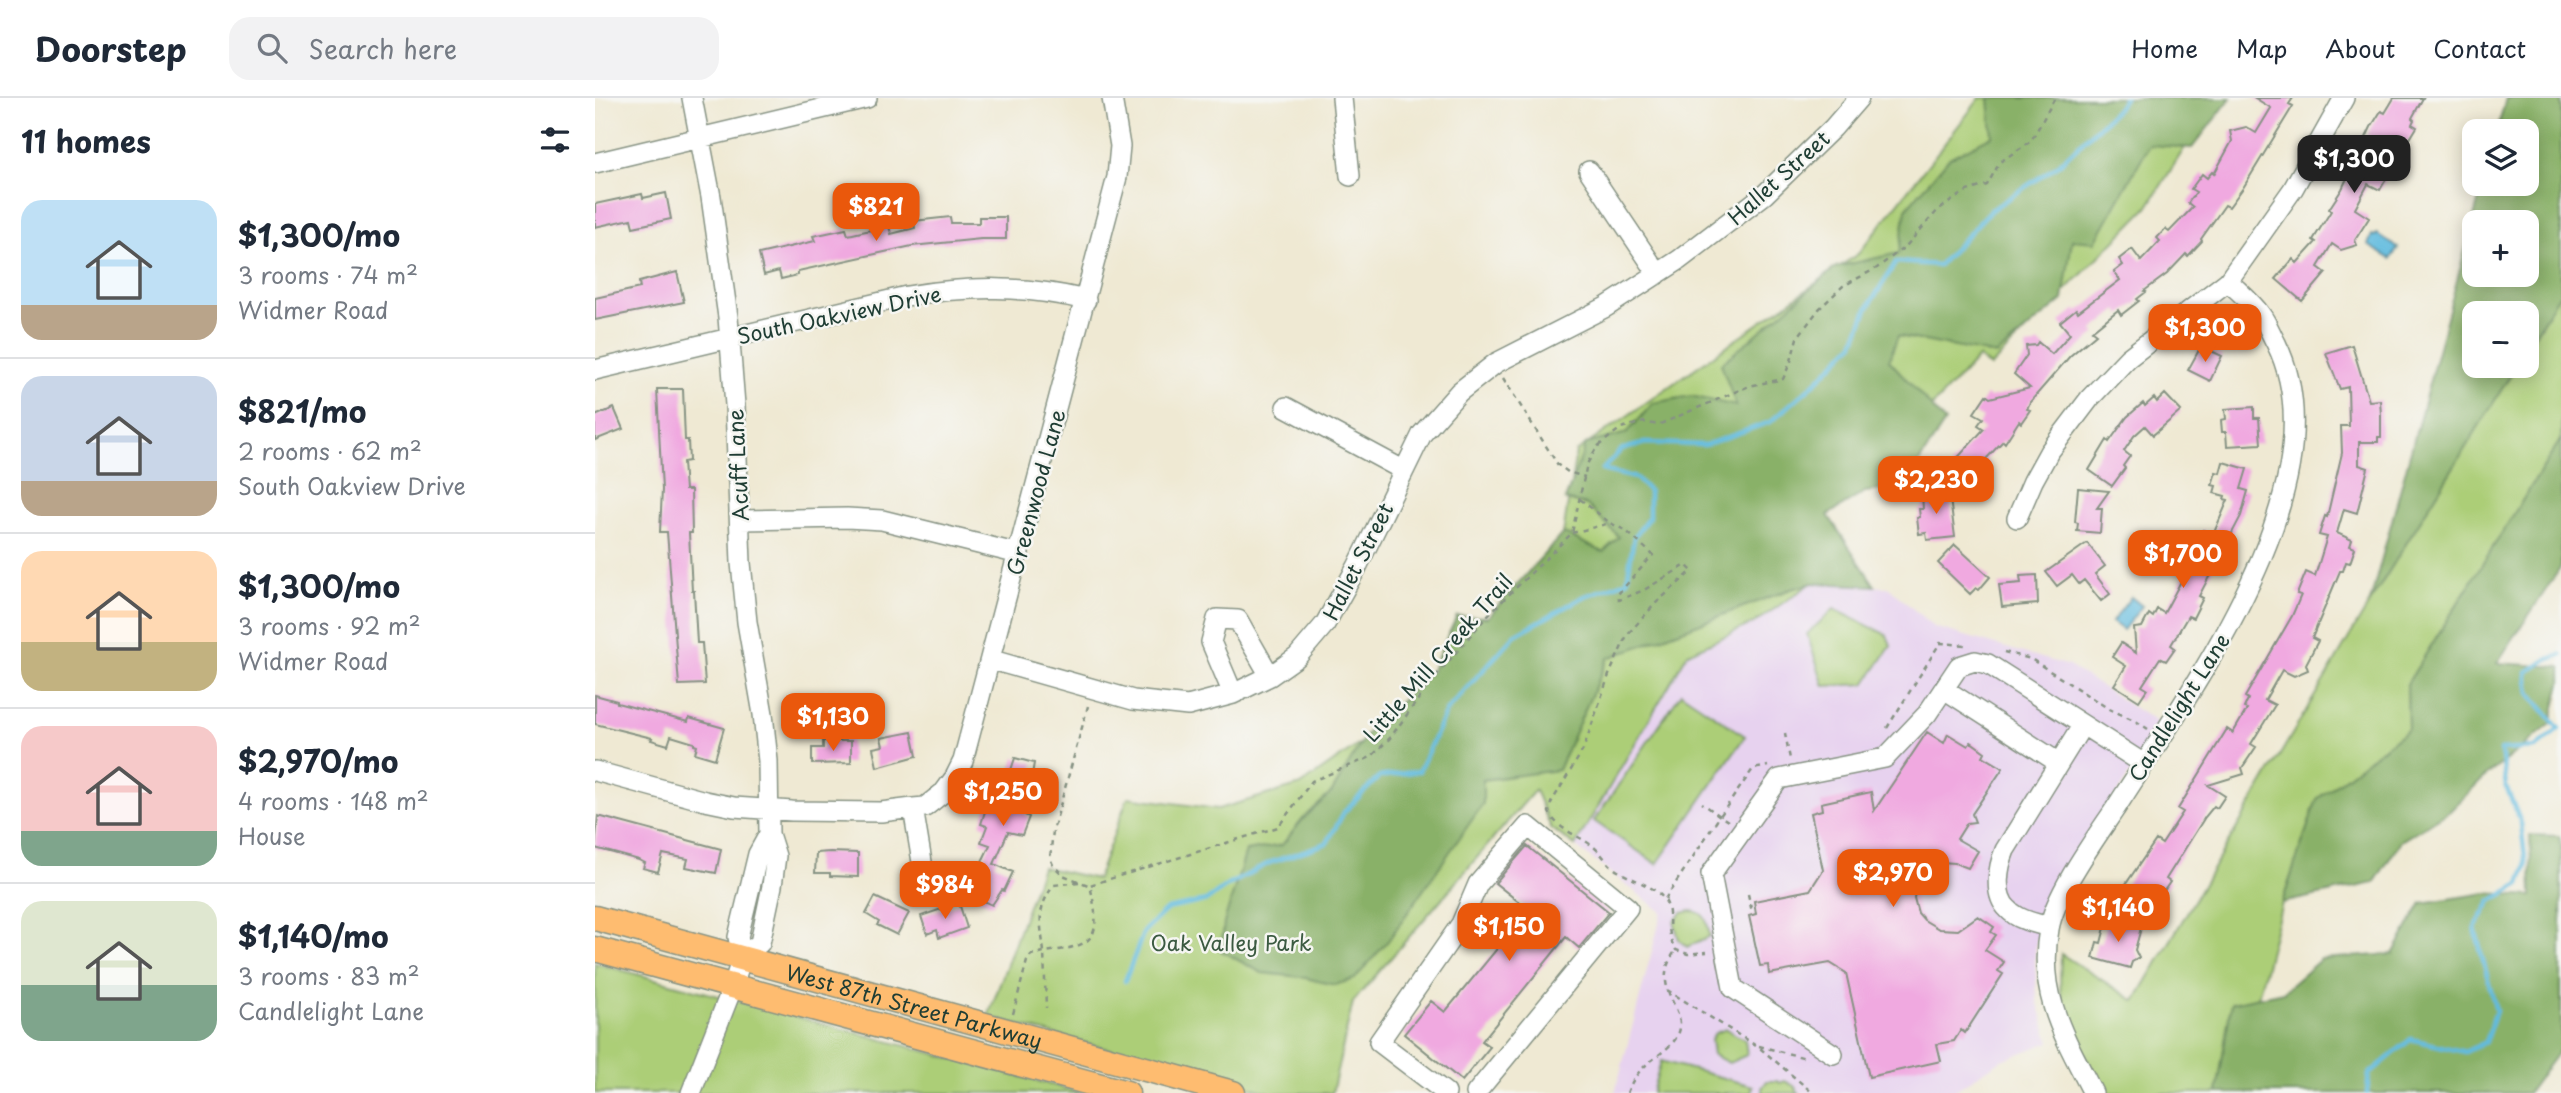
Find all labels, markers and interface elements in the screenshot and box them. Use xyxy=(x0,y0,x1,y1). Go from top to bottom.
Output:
search box xyxy=(229,17,719,80)
text: Doorstep xyxy=(35,23,187,73)
icon: search xyxy=(253,29,291,67)
text: Search here xyxy=(309,29,457,68)
text: Home xyxy=(2131,30,2198,66)
text: Map xyxy=(2236,30,2287,66)
text: About xyxy=(2325,30,2395,66)
text: Contact xyxy=(2433,30,2526,66)
text: 11 homes xyxy=(21,118,151,163)
map controls xyxy=(2462,119,2539,378)
button: layers xyxy=(2462,119,2539,196)
icon: filters xyxy=(536,121,574,159)
street label: Hallet Street xyxy=(1720,122,1836,232)
pin: $1,300 xyxy=(2297,136,2411,195)
text: $1,300 xyxy=(2313,140,2395,175)
pin: $821 xyxy=(835,184,917,243)
text: $821 xyxy=(849,188,903,223)
button: + xyxy=(2462,210,2539,287)
text: $1,300/mo xyxy=(238,212,400,257)
icon: home xyxy=(77,228,161,312)
text: 3 rooms · 74 m² xyxy=(238,257,418,292)
street label: South Oakview Drive xyxy=(734,277,944,351)
text: Widmer Road xyxy=(238,292,388,327)
button: − xyxy=(2462,301,2539,378)
pin: $1,300 xyxy=(2148,304,2262,364)
text: $1,300 xyxy=(2164,309,2246,344)
text: $821/mo xyxy=(238,388,366,433)
icon: home xyxy=(77,404,161,488)
street label: Greenwood Lane xyxy=(997,405,1073,579)
street label: Acuff Lane xyxy=(718,408,756,522)
text: 2 rooms · 62 m² xyxy=(238,433,422,468)
pin: $2,230 xyxy=(1879,456,1993,516)
text: $2,230 xyxy=(1894,461,1978,496)
text: South Oakview Drive xyxy=(238,468,466,503)
street label: Hallet Street xyxy=(1314,497,1400,625)
pin: $1,700 xyxy=(2126,531,2240,590)
text: $1,700 xyxy=(2144,535,2222,570)
text: $1,300/mo xyxy=(238,563,400,608)
street label: Little Mill Creek Trail xyxy=(1355,566,1519,748)
icon: home xyxy=(77,579,161,663)
text: 3 rooms · 92 m² xyxy=(238,608,421,643)
street label: Candlelight Lane xyxy=(2119,627,2237,787)
text: Widmer Road xyxy=(238,643,388,678)
pin: $1,130 xyxy=(776,694,890,753)
text: $1,130 xyxy=(797,698,869,733)
text: $2,970/mo xyxy=(238,738,398,783)
icon: home xyxy=(77,754,161,838)
pin: $1,250 xyxy=(946,768,1060,828)
text: $1,250 xyxy=(964,773,1042,808)
text: 4 rooms · 148 m² xyxy=(238,783,429,818)
text: House xyxy=(238,818,305,853)
pin: $2,970 xyxy=(1836,850,1950,909)
text: $2,970 xyxy=(1853,854,1933,889)
pin: $984 xyxy=(904,862,986,921)
text: $984 xyxy=(916,866,974,901)
pin: $1,140 xyxy=(2061,884,2175,944)
text: $1,140 xyxy=(2082,889,2154,924)
pin: $1,150 xyxy=(1452,904,1566,963)
text: $1,150 xyxy=(1473,908,1545,943)
text: $1,140/mo xyxy=(238,913,389,958)
park label: Oak Valley Park xyxy=(1150,926,1312,958)
icon: home xyxy=(77,929,161,1013)
street label: West 87th Street Parkway xyxy=(782,955,1046,1056)
text: 3 rooms · 83 m² xyxy=(238,958,420,993)
text: Candlelight Lane xyxy=(238,993,424,1028)

